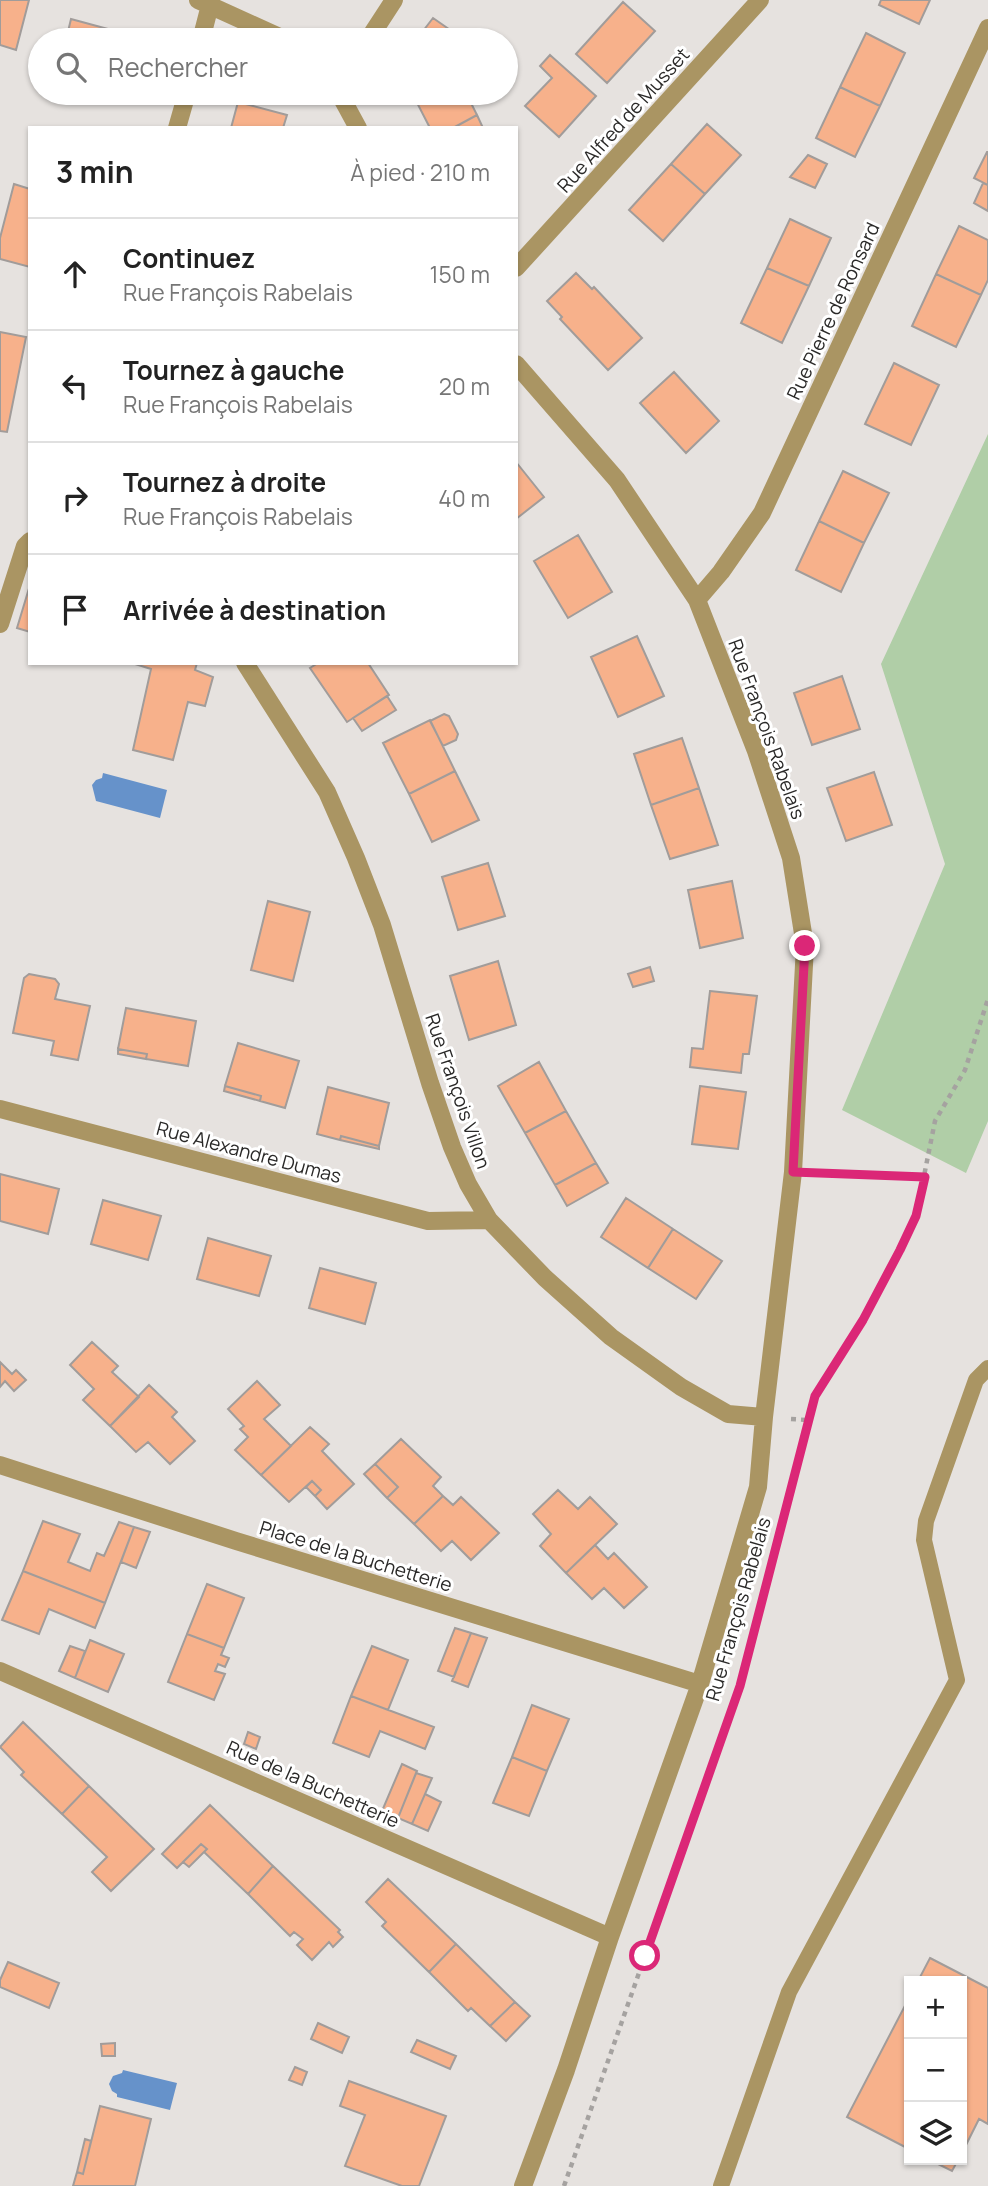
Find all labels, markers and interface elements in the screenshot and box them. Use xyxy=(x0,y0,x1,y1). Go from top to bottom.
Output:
search box xyxy=(28,28,518,105)
street label: Rue Alfred de Musset xyxy=(551,42,695,198)
icon: search xyxy=(52,48,90,86)
text: Rechercher xyxy=(108,49,248,85)
text: 3 min xyxy=(56,151,134,192)
text: À pied · 210 m xyxy=(350,156,490,188)
street label: Rue Pierre de Ronsard xyxy=(780,218,886,404)
text: Continuez xyxy=(123,240,255,276)
icon: ahead xyxy=(56,255,94,293)
text: 150 m xyxy=(430,258,490,290)
text: Rue François Rabelais xyxy=(123,276,353,308)
text: Tournez à gauche xyxy=(123,352,344,388)
icon: left xyxy=(56,367,94,405)
text: 20 m xyxy=(439,370,490,402)
text: Rue François Rabelais xyxy=(123,388,353,420)
text: Tournez à droite xyxy=(123,464,326,500)
icon: right xyxy=(56,479,94,517)
text: 40 m xyxy=(438,482,490,514)
text: Rue François Rabelais xyxy=(123,500,353,532)
icon: arrive xyxy=(56,591,94,629)
text: Arrivée à destination xyxy=(123,592,386,628)
street label: Rue François Rabelais xyxy=(722,635,812,823)
route end xyxy=(789,930,820,961)
street label: Rue François Villon xyxy=(419,1010,497,1172)
street label: Rue Alexandre Dumas xyxy=(154,1115,344,1189)
street label: Place de la Buchetterie xyxy=(257,1514,455,1598)
street label: Rue François Rabelais xyxy=(699,1514,777,1704)
street label: Rue de la Buchetterie xyxy=(222,1734,404,1834)
route start xyxy=(629,1940,660,1971)
map controls xyxy=(904,1976,967,2165)
button: + xyxy=(904,1976,967,2039)
button: − xyxy=(904,2039,967,2102)
button: layers xyxy=(904,2102,967,2165)

